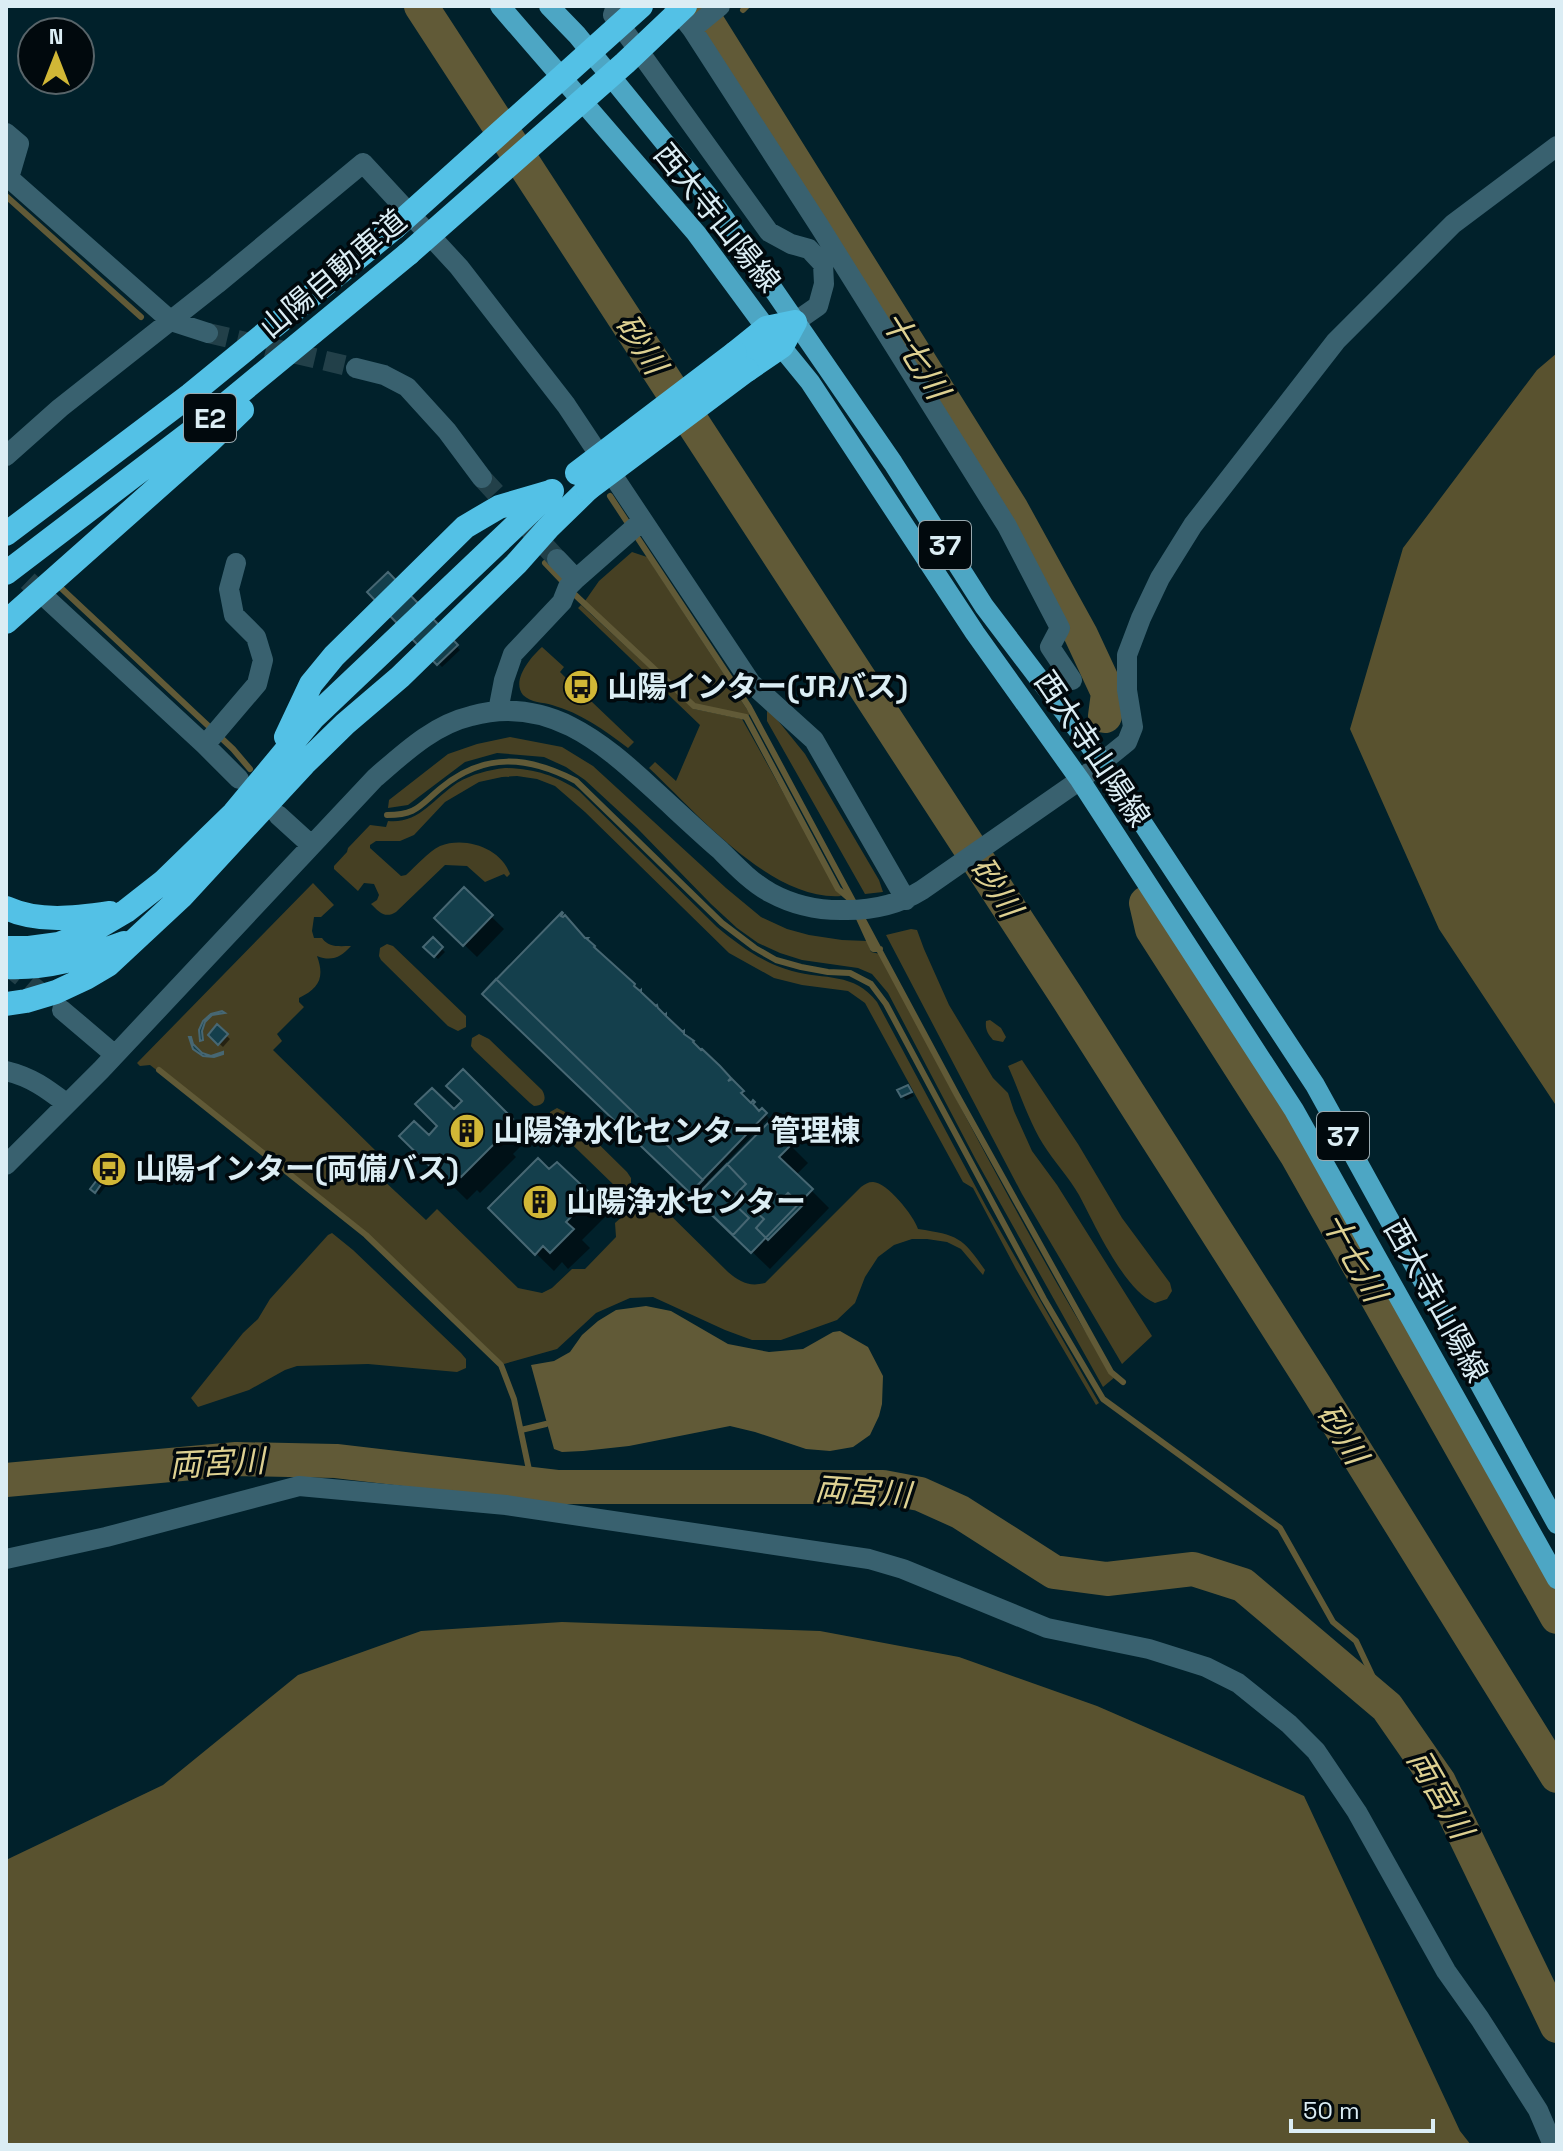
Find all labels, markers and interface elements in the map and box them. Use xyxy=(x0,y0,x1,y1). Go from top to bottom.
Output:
north arrow xyxy=(16,16,96,96)
text: N xyxy=(49,22,63,50)
street label: 西大寺山陽線 xyxy=(646,135,789,300)
street label: 山陽自動車道 xyxy=(251,201,414,346)
water label: 十七川 xyxy=(873,304,959,409)
water label: 砂川 xyxy=(607,306,677,384)
road number: E2 xyxy=(184,394,236,442)
road number: 37 xyxy=(919,521,971,569)
street label: 西大寺山陽線 xyxy=(1026,663,1159,834)
place label: 山陽インター(JRバス) xyxy=(607,667,908,706)
bus stop icon: 山陽インター(JRバス) xyxy=(562,668,600,706)
water label: 砂川 xyxy=(962,849,1032,927)
place label: 山陽浄水化センター 管理棟 xyxy=(493,1111,861,1150)
building icon: 山陽浄水化センター 管理棟 xyxy=(448,1112,486,1150)
road number: 37 xyxy=(1317,1112,1369,1160)
place label: 山陽インター(両備バス) xyxy=(135,1149,459,1188)
bus stop icon: 山陽インター(両備バス) xyxy=(90,1150,128,1188)
place label: 山陽浄水センター xyxy=(566,1182,806,1221)
building icon: 山陽浄水センター xyxy=(521,1183,559,1221)
water label: 十七川 xyxy=(1313,1205,1396,1311)
street label: 西大寺山陽線 xyxy=(1376,1213,1497,1389)
water label: 砂川 xyxy=(1308,1396,1378,1474)
water label: 両宮川 xyxy=(168,1440,269,1485)
water label: 両宮川 xyxy=(814,1469,915,1516)
water label: 両宮川 xyxy=(1399,1742,1483,1848)
scale bar xyxy=(1291,2083,1433,2133)
text: 50 m xyxy=(1303,2095,1360,2126)

